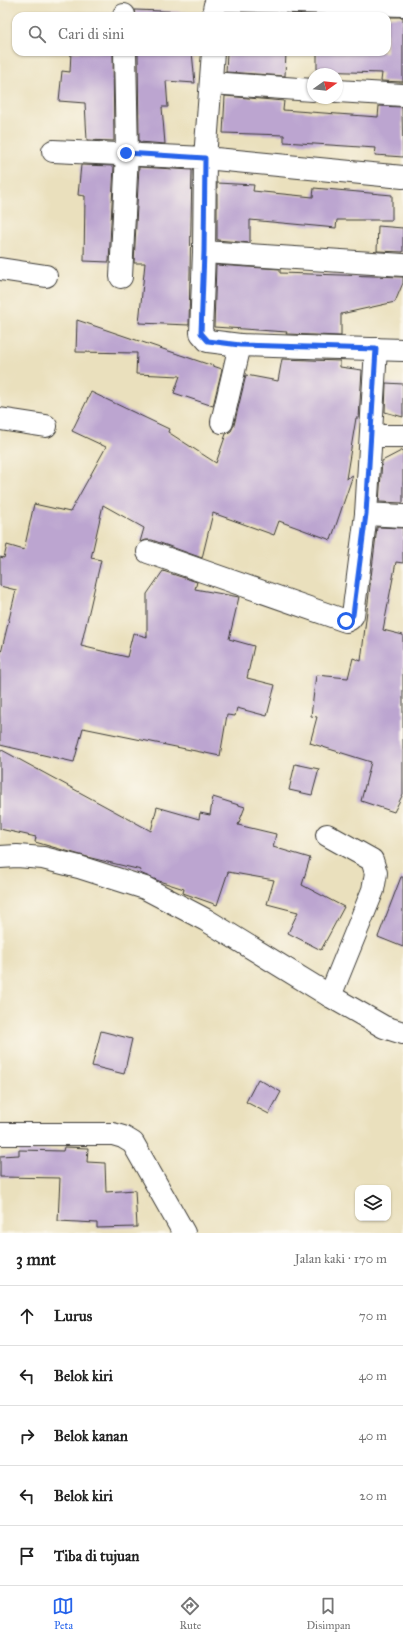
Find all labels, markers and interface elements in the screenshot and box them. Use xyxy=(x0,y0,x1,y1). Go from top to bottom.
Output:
search box xyxy=(12,12,391,56)
icon: search xyxy=(26,23,48,45)
text: Cari di sini xyxy=(58,25,124,43)
north arrow xyxy=(307,68,343,104)
route end xyxy=(117,144,135,162)
route start xyxy=(337,612,355,630)
map controls xyxy=(355,1185,391,1221)
button: layers xyxy=(355,1185,391,1221)
text: 3 mnt xyxy=(16,1249,56,1270)
text: Jalan kaki · 170 m xyxy=(295,1251,387,1267)
icon: ahead xyxy=(16,1305,38,1327)
text: Lurus xyxy=(54,1307,92,1325)
text: 70 m xyxy=(359,1308,387,1324)
icon: left xyxy=(16,1365,38,1387)
text: Belok kiri xyxy=(54,1367,113,1385)
text: 40 m xyxy=(358,1368,387,1384)
icon: right xyxy=(16,1425,38,1447)
text: Belok kanan xyxy=(54,1427,128,1445)
text: 40 m xyxy=(358,1428,387,1444)
icon: left xyxy=(16,1485,38,1507)
text: Belok kiri xyxy=(54,1487,113,1505)
text: 20 m xyxy=(359,1488,387,1504)
icon: arrive xyxy=(16,1545,38,1567)
text: Tiba di tujuan xyxy=(54,1547,139,1565)
tab: Peta xyxy=(52,1595,74,1632)
tab: Rute xyxy=(179,1595,201,1632)
tab: Disimpan xyxy=(306,1595,351,1632)

